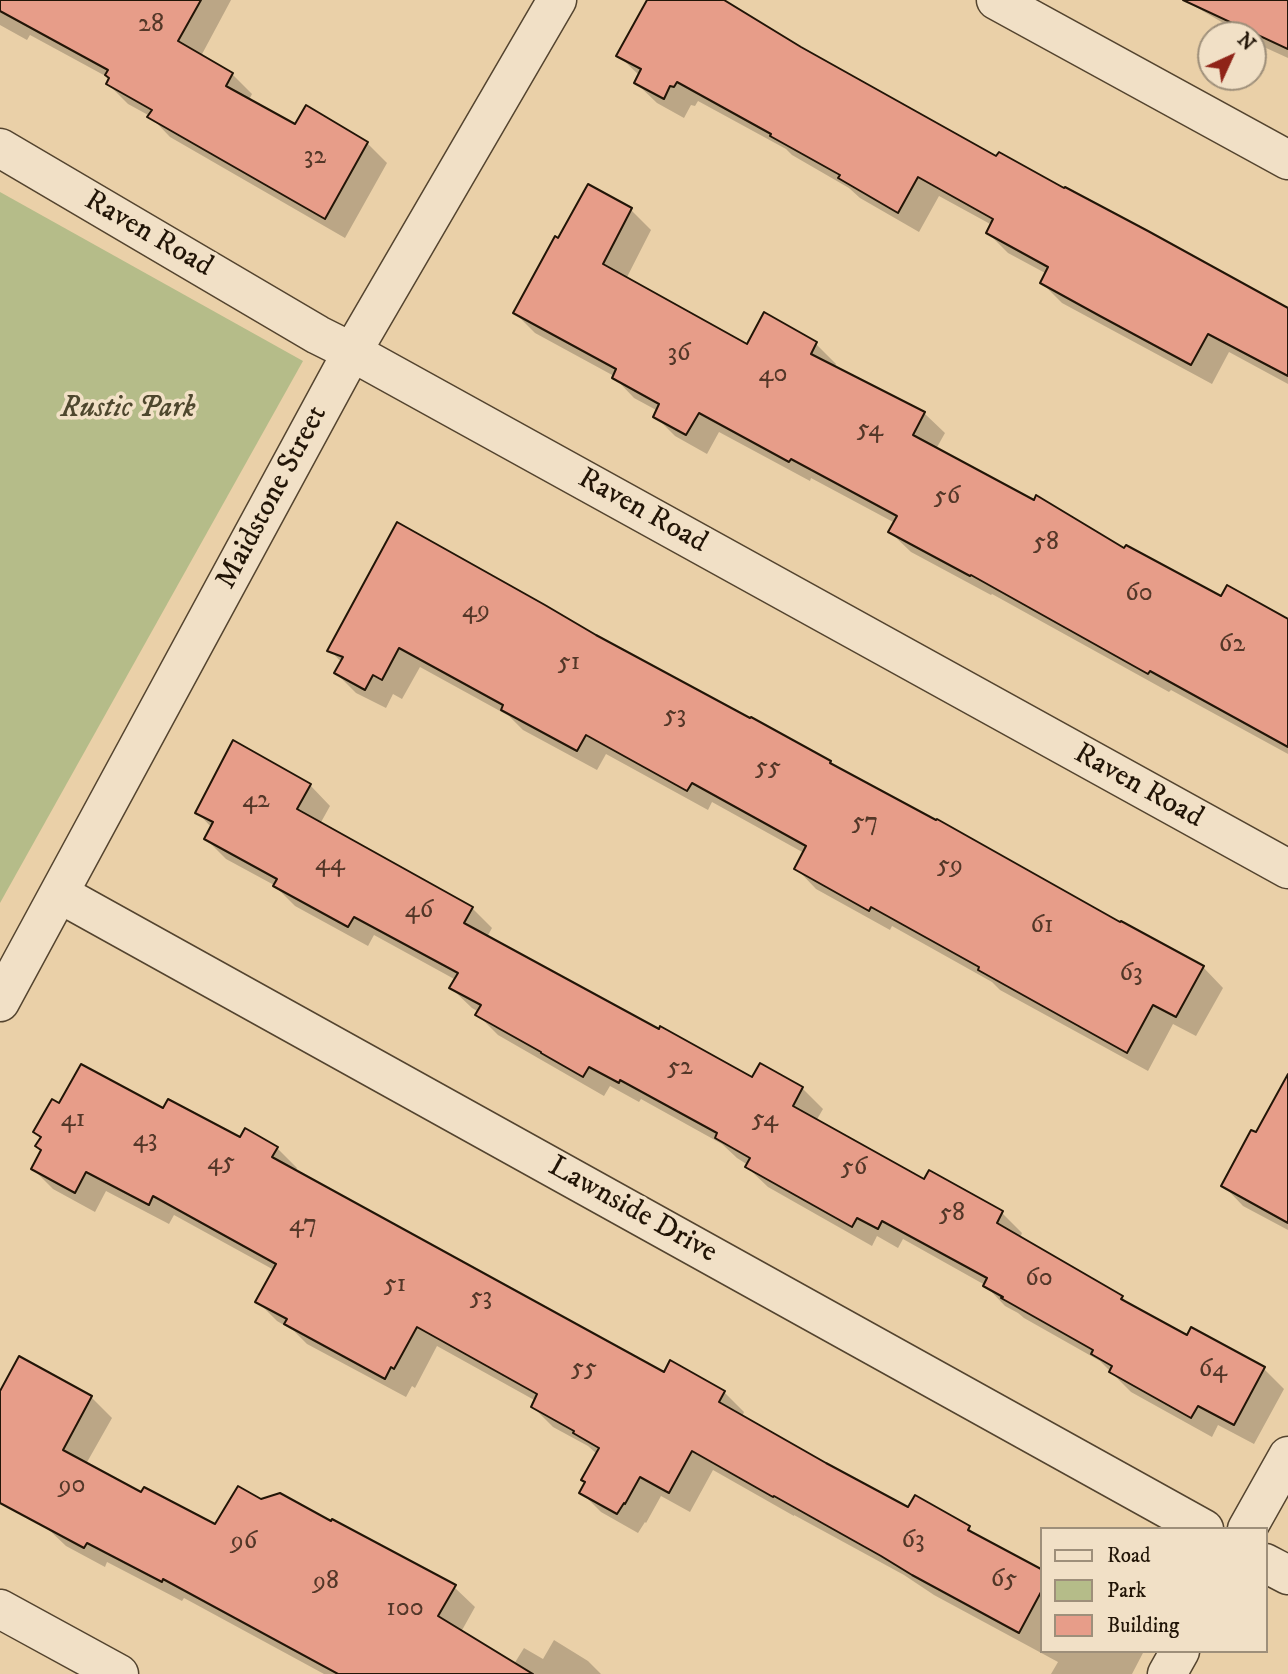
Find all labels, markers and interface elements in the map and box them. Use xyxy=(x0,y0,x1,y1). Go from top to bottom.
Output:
house number: 28 xyxy=(138,10,164,42)
north arrow xyxy=(1197,21,1267,91)
text: N xyxy=(1232,29,1259,56)
house number: 32 xyxy=(304,142,326,174)
street label: Raven Road xyxy=(77,184,219,286)
house number: 36 xyxy=(667,339,691,371)
house number: 40 xyxy=(759,360,787,392)
park label: Rustic Park xyxy=(61,392,195,428)
street label: Maidstone Street xyxy=(210,400,336,596)
house number: 54 xyxy=(857,415,883,447)
street label: Raven Road xyxy=(571,462,713,562)
house number: 56 xyxy=(934,482,960,514)
house number: 58 xyxy=(1033,528,1059,560)
house number: 60 xyxy=(1125,579,1153,611)
house number: 49 xyxy=(462,596,490,628)
house number: 62 xyxy=(1219,630,1245,662)
house number: 51 xyxy=(558,648,580,680)
house number: 53 xyxy=(664,701,686,733)
street label: Raven Road xyxy=(1067,737,1209,837)
house number: 55 xyxy=(755,753,781,785)
house number: 42 xyxy=(242,786,270,818)
house number: 57 xyxy=(852,808,878,840)
house number: 44 xyxy=(315,849,345,881)
house number: 59 xyxy=(937,851,963,883)
house number: 46 xyxy=(405,896,433,928)
house number: 61 xyxy=(1031,911,1053,943)
house number: 63 xyxy=(1119,959,1143,991)
house number: 52 xyxy=(667,1053,693,1085)
house number: 41 xyxy=(61,1105,85,1137)
house number: 54 xyxy=(752,1105,778,1137)
house number: 43 xyxy=(133,1125,157,1157)
house number: 45 xyxy=(207,1148,235,1180)
street label: Lawnside Drive xyxy=(541,1150,723,1272)
house number: 56 xyxy=(841,1153,867,1185)
house number: 58 xyxy=(939,1199,965,1231)
house number: 47 xyxy=(289,1210,317,1242)
house number: 60 xyxy=(1025,1264,1053,1296)
house number: 51 xyxy=(384,1270,406,1302)
house number: 53 xyxy=(470,1283,492,1315)
house number: 55 xyxy=(571,1354,597,1386)
house number: 64 xyxy=(1199,1355,1227,1387)
house number: 90 xyxy=(59,1471,85,1503)
house number: 63 xyxy=(901,1526,925,1558)
house number: 96 xyxy=(231,1527,257,1559)
legend xyxy=(1040,1527,1267,1653)
text: Road xyxy=(1107,1543,1151,1569)
house number: 65 xyxy=(991,1565,1017,1597)
house number: 98 xyxy=(313,1567,339,1599)
text: Park xyxy=(1107,1578,1146,1604)
house number: 100 xyxy=(386,1594,424,1626)
text: Building xyxy=(1107,1613,1179,1639)

